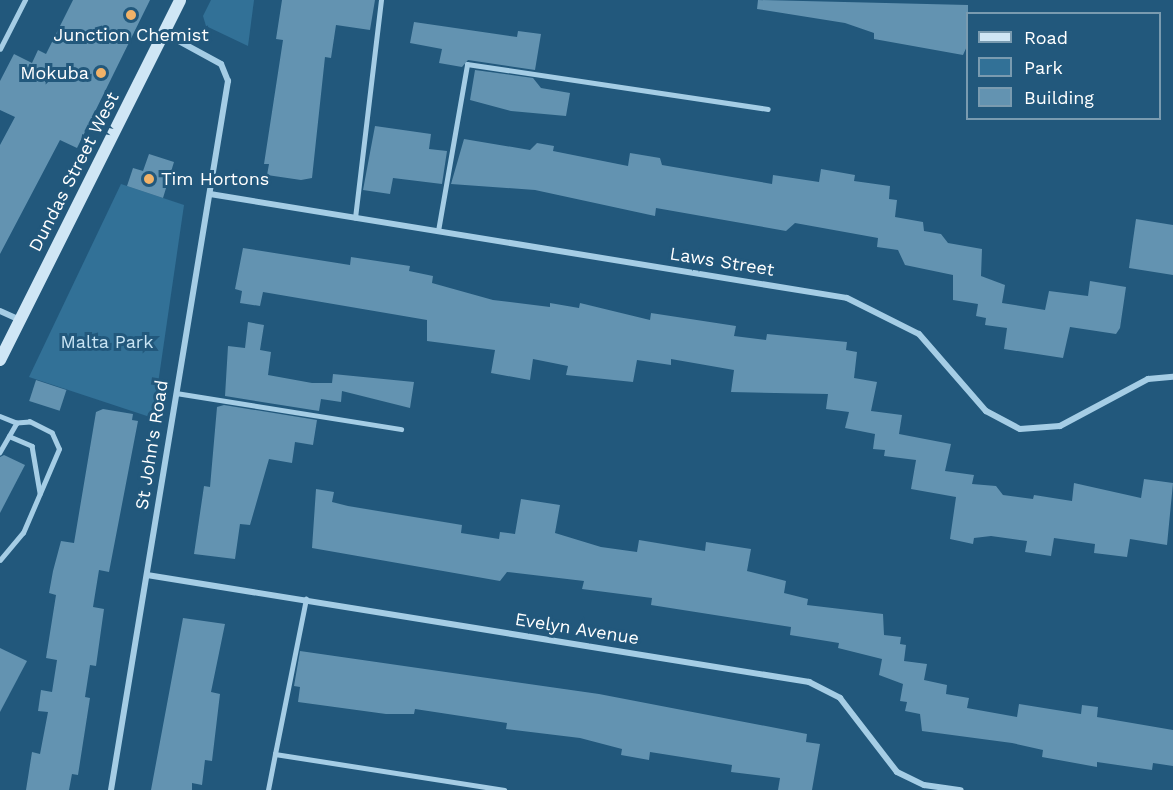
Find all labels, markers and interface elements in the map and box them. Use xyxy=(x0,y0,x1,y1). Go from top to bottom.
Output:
marker: Junction Chemist xyxy=(124,8,138,22)
legend xyxy=(966,12,1161,120)
place label: Junction Chemist xyxy=(53,24,209,46)
text: Road xyxy=(1024,27,1068,48)
text: Park xyxy=(1024,57,1063,78)
place label: Mokuba xyxy=(20,62,89,84)
marker: Mokuba xyxy=(94,66,108,80)
text: Building xyxy=(1024,87,1094,108)
street label: Dundas Street West xyxy=(24,88,124,256)
place label: Tim Hortons xyxy=(161,168,269,190)
marker: Tim Hortons xyxy=(142,172,156,186)
street label: Laws Street xyxy=(668,243,776,281)
park label: Malta Park xyxy=(60,331,154,353)
street label: St John's Road xyxy=(131,378,173,512)
street label: Evelyn Avenue xyxy=(513,608,641,650)

